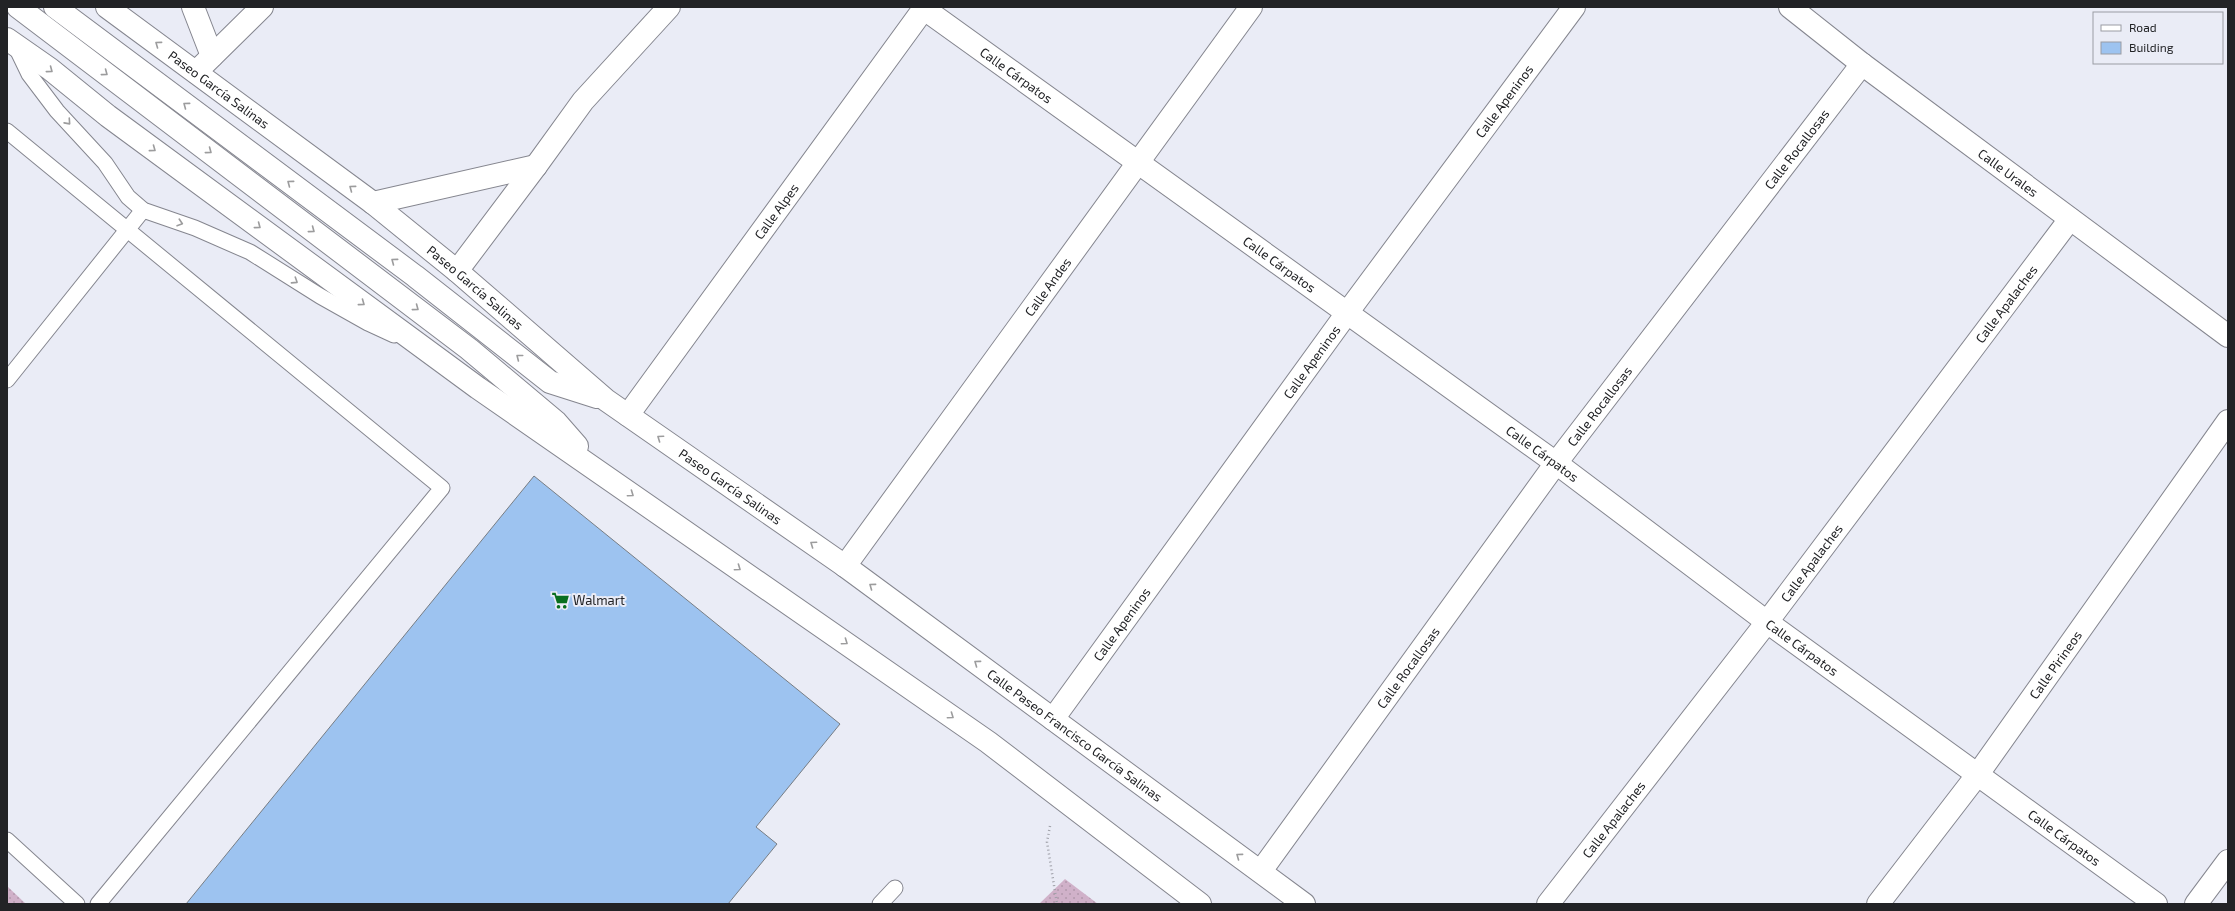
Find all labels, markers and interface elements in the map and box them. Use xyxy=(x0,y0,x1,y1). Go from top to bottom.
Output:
legend xyxy=(2093,12,2223,64)
text: Road xyxy=(2129,20,2157,34)
text: Building xyxy=(2129,40,2174,54)
one-way arrow xyxy=(155,41,162,49)
street label: Calle Cárpatos xyxy=(977,44,1056,107)
street label: Paseo García Salinas xyxy=(165,47,273,132)
street label: Calle Apeninos xyxy=(1472,62,1536,141)
one-way arrow xyxy=(46,65,53,72)
one-way arrow xyxy=(101,68,108,75)
one-way arrow xyxy=(183,103,190,110)
street label: Calle Rocallosas xyxy=(1761,106,1832,192)
one-way arrow xyxy=(63,118,70,125)
one-way arrow xyxy=(149,144,156,151)
street label: Calle Urales xyxy=(1975,145,2041,200)
one-way arrow xyxy=(204,146,211,153)
street label: Calle Alpes xyxy=(751,180,802,242)
one-way arrow xyxy=(287,181,294,188)
one-way arrow xyxy=(350,186,357,193)
one-way arrow xyxy=(176,218,183,227)
one-way arrow xyxy=(253,221,260,228)
one-way arrow xyxy=(308,225,315,232)
street label: Calle Cárpatos xyxy=(1240,233,1319,296)
street label: Paseo García Salinas xyxy=(424,242,527,333)
street label: Calle Andes xyxy=(1021,254,1074,319)
one-way arrow xyxy=(392,258,399,265)
street label: Calle Apalaches xyxy=(1972,262,2041,346)
one-way arrow xyxy=(291,276,298,283)
one-way arrow xyxy=(358,298,365,305)
one-way arrow xyxy=(412,304,419,311)
street label: Calle Apeninos xyxy=(1280,322,1344,402)
one-way arrow xyxy=(516,355,523,362)
street label: Calle Rocallosas xyxy=(1564,363,1635,449)
street label: Calle Cárpatos xyxy=(1503,422,1582,485)
one-way arrow xyxy=(658,436,665,443)
street label: Paseo García Salinas xyxy=(676,445,785,528)
one-way arrow xyxy=(627,489,634,496)
street label: Calle Apalaches xyxy=(1777,521,1846,605)
one-way arrow xyxy=(810,541,817,549)
one-way arrow xyxy=(734,563,741,571)
one-way arrow xyxy=(869,584,876,591)
street label: Calle Apeninos xyxy=(1090,584,1154,664)
supermarket icon: Walmart xyxy=(550,590,570,610)
place label: Walmart xyxy=(573,592,625,608)
street label: Calle Cárpatos xyxy=(1763,616,1841,679)
street label: Calle Rocallosas xyxy=(1373,624,1443,711)
street label: Calle Pirineos xyxy=(2026,627,2085,702)
one-way arrow xyxy=(840,637,847,644)
one-way arrow xyxy=(974,660,981,667)
street label: Calle Paseo Francisco García Salinas xyxy=(984,666,1165,805)
one-way arrow xyxy=(947,711,954,718)
street label: Calle Apalaches xyxy=(1579,778,1649,861)
street label: Calle Cárpatos xyxy=(2025,806,2104,869)
one-way arrow xyxy=(1237,853,1244,860)

